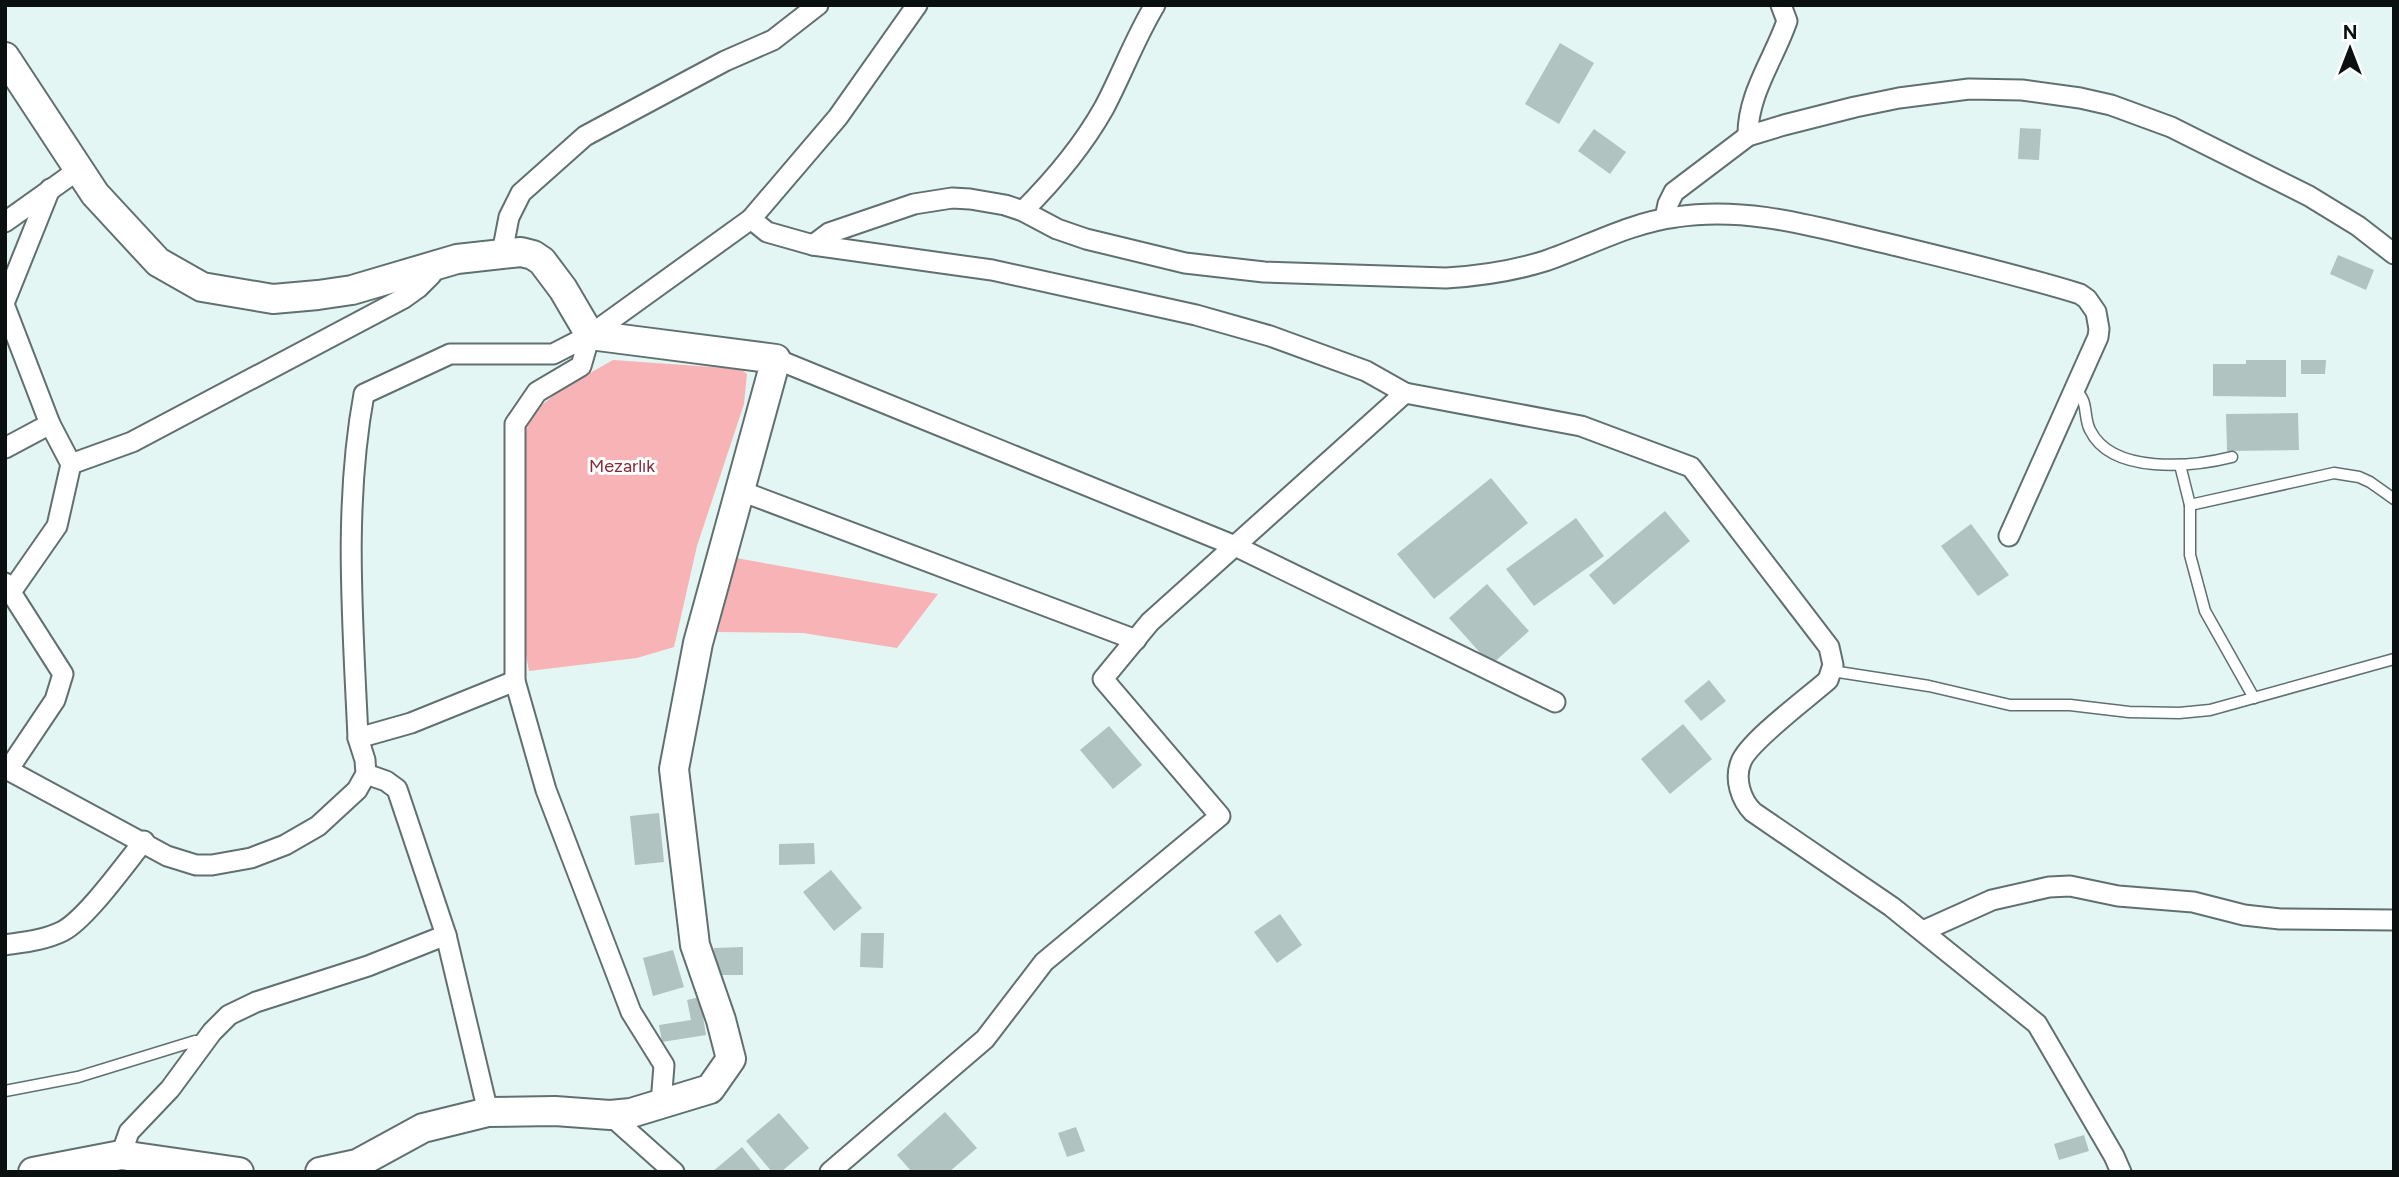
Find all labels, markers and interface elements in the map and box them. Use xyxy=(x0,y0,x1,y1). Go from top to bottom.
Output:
north arrow xyxy=(2315,14,2385,84)
text: N xyxy=(2343,21,2357,44)
park label: Mezarlık xyxy=(589,455,655,477)

